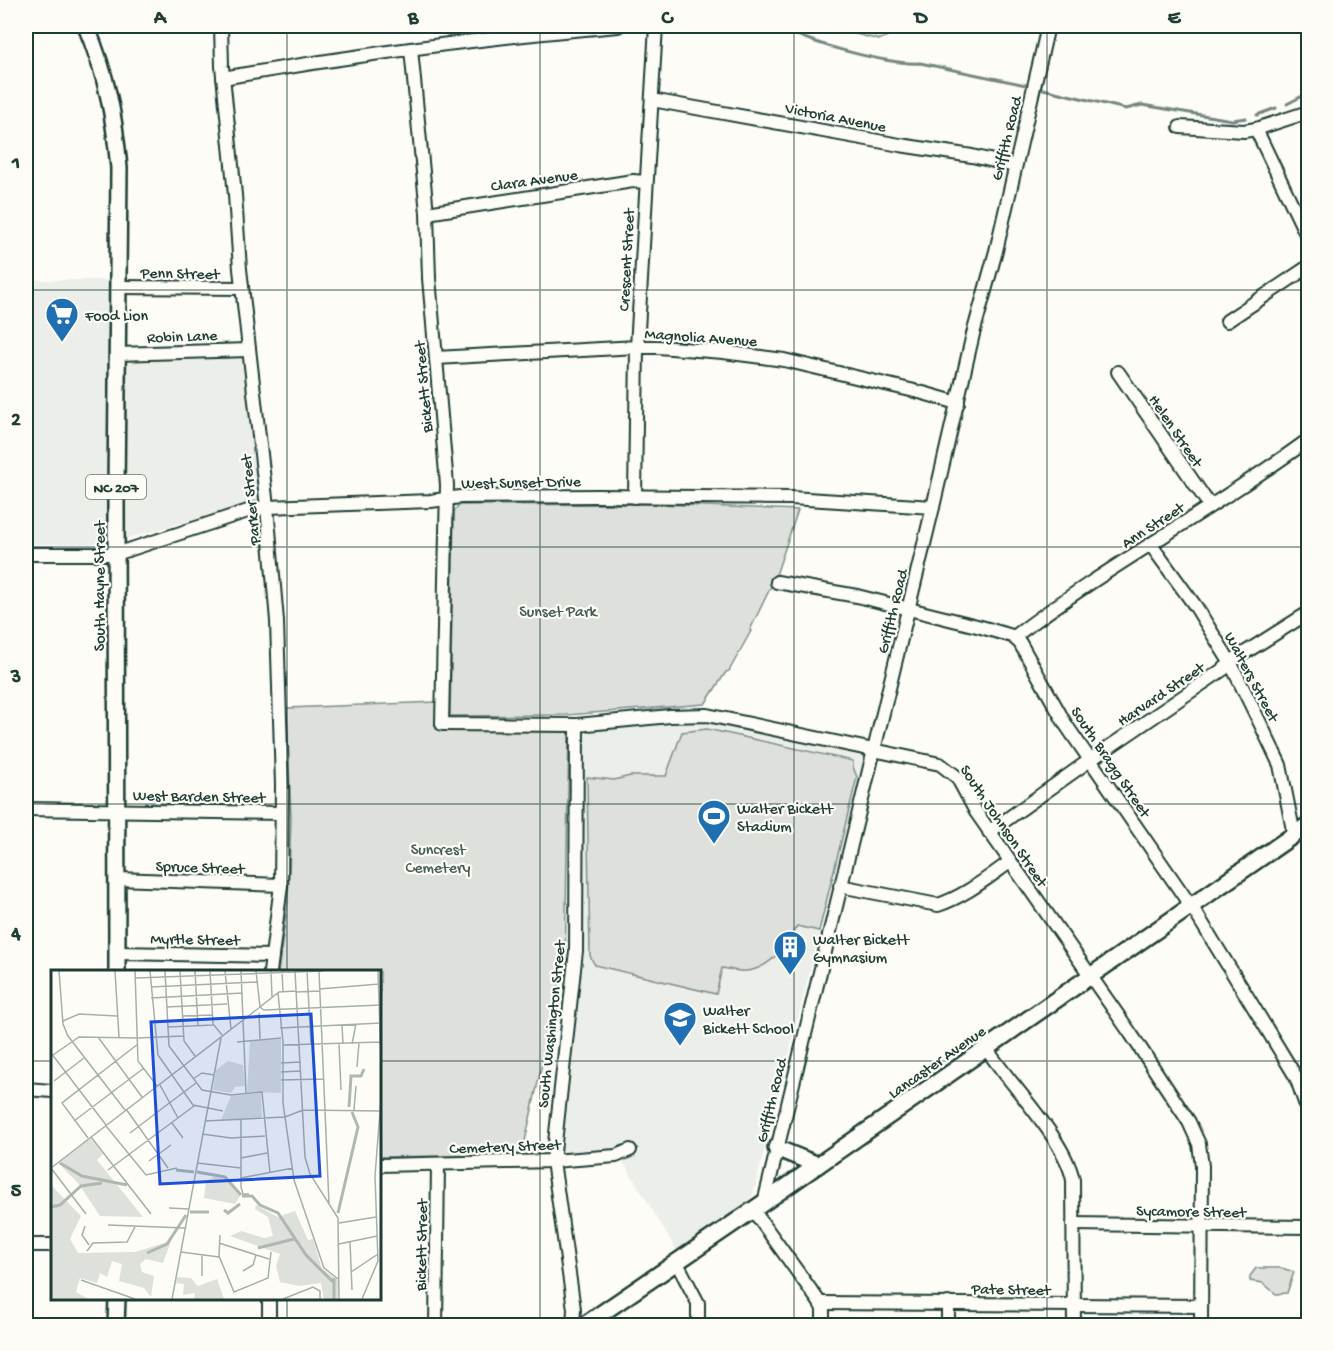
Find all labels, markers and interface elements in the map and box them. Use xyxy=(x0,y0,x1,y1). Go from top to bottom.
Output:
text: A xyxy=(153,8,168,31)
text: B xyxy=(407,8,419,31)
text: C xyxy=(661,8,675,31)
text: D xyxy=(912,8,928,31)
text: E xyxy=(1168,8,1182,31)
street label: Griffith Road xyxy=(989,93,1028,183)
street label: Victoria Avenue xyxy=(782,100,888,139)
text: 1 xyxy=(11,153,20,176)
street label: Clara Avenue xyxy=(490,167,580,198)
street label: Crescent Street xyxy=(616,207,641,312)
street label: Penn Street xyxy=(139,265,221,286)
supermarket icon: Food Lion xyxy=(44,296,80,343)
place label: Food Lion xyxy=(84,308,149,327)
street label: Magnolia Avenue xyxy=(644,326,758,353)
street label: Robin Lane xyxy=(147,328,218,349)
street label: Bickett Street xyxy=(412,339,439,434)
street label: Helen Street xyxy=(1143,392,1206,473)
text: 2 xyxy=(11,410,21,433)
street label: Parker Street xyxy=(238,452,267,547)
street label: West Sunset Drive xyxy=(461,474,582,495)
road number: NC 207 xyxy=(86,475,146,499)
street label: Ann Street xyxy=(1119,499,1190,554)
street label: South Hayne Street xyxy=(92,519,111,651)
street label: Griffith Road xyxy=(875,566,914,656)
park label: Sunset Park xyxy=(519,604,599,623)
street label: Walters Street xyxy=(1218,630,1282,727)
street label: Harvard Street xyxy=(1115,659,1210,732)
text: 3 xyxy=(10,667,21,690)
street label: South Bragg Street xyxy=(1065,704,1154,823)
street label: South Johnson Street xyxy=(954,762,1051,893)
street label: West Barden Street xyxy=(133,788,267,809)
sports icon: Walter Bickett Stadium xyxy=(696,798,732,845)
place label: Walter Bickett Stadium xyxy=(737,801,834,838)
park label: Suncrest Cemetery xyxy=(406,842,471,879)
street label: Spruce Street xyxy=(155,858,246,881)
text: 4 xyxy=(10,924,21,947)
building icon: Walter Bickett Gymnasium xyxy=(772,929,808,976)
street label: Myrtle Street xyxy=(150,931,241,952)
place label: Walter Bickett Gymnasium xyxy=(813,932,910,969)
street label: South Washington Street xyxy=(535,938,572,1109)
inset map xyxy=(51,970,381,1300)
school or university icon: Walter Bickett School xyxy=(662,1000,698,1047)
place label: Walter Bickett School xyxy=(702,1003,794,1040)
street label: Lancaster Avenue xyxy=(885,1023,991,1105)
street label: Griffith Road xyxy=(754,1055,793,1145)
street label: Cemetery Street xyxy=(449,1137,563,1160)
text: 5 xyxy=(11,1181,22,1204)
street label: Bickett Street xyxy=(413,1197,434,1292)
street label: Sycamore Street xyxy=(1136,1203,1247,1224)
street label: Pate Street xyxy=(970,1281,1052,1302)

